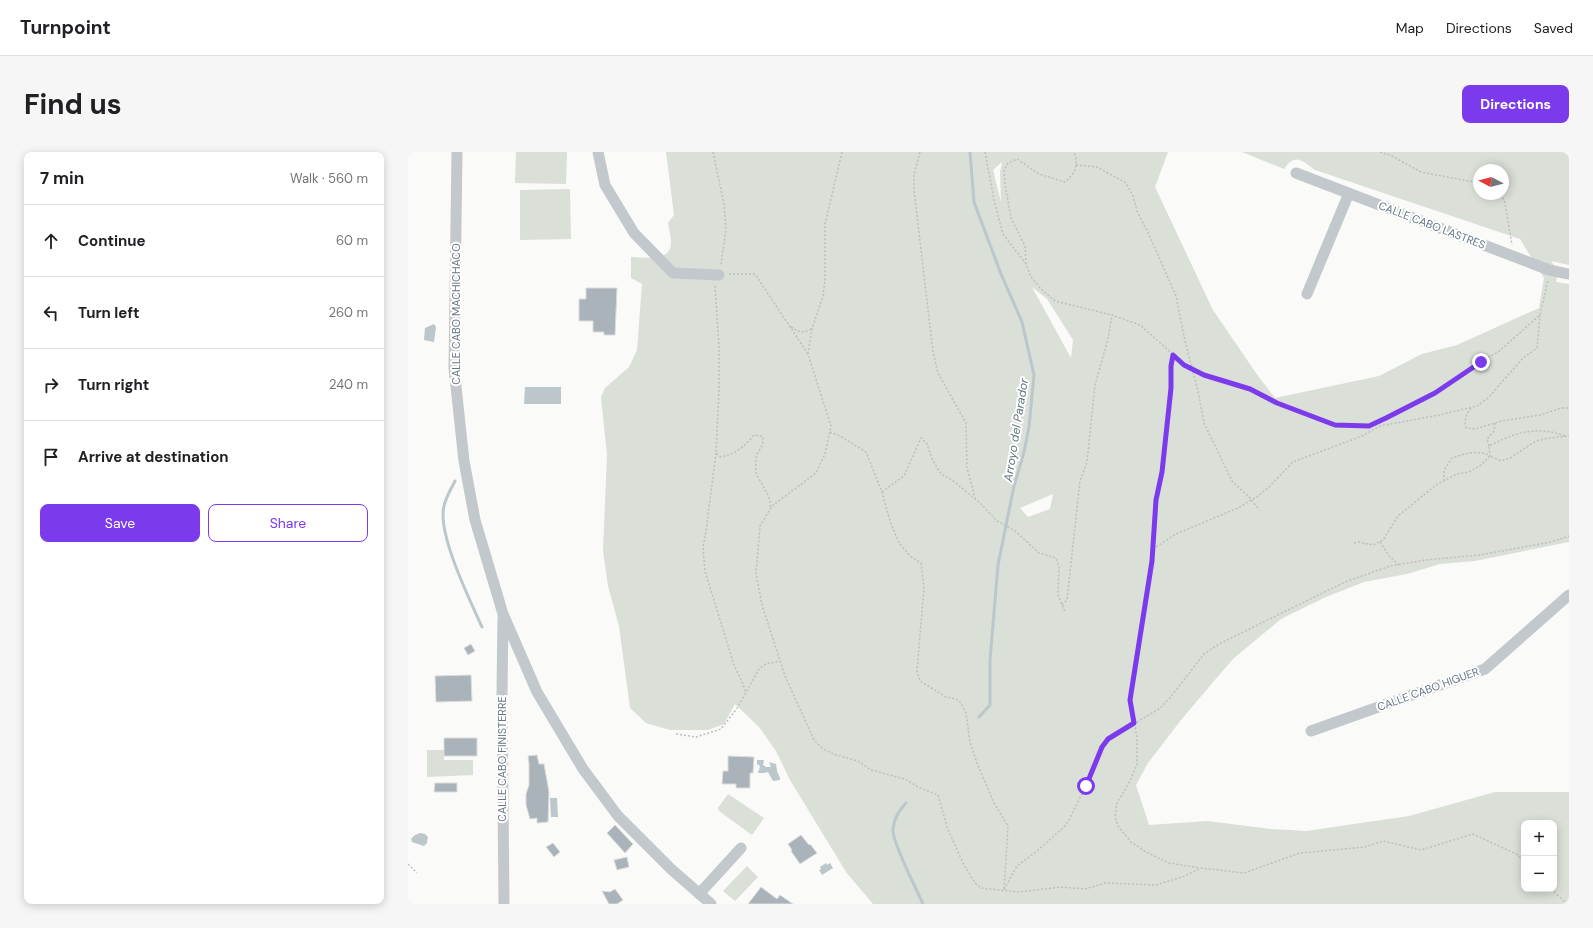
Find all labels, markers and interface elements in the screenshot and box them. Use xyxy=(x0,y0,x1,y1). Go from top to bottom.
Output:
text: Turnpoint xyxy=(20,15,111,40)
text: Map xyxy=(1396,19,1424,37)
text: Directions xyxy=(1446,19,1512,37)
text: Saved xyxy=(1534,19,1573,37)
button: Directions xyxy=(1462,85,1569,123)
text: Find us xyxy=(24,86,122,123)
north arrow xyxy=(1473,164,1509,200)
text: 7 min xyxy=(40,167,84,189)
text: Walk · 560 m xyxy=(290,170,368,187)
street label: CALLE CABO LASTRES xyxy=(1377,198,1487,252)
icon: ahead xyxy=(40,230,62,252)
text: Continue xyxy=(78,231,146,251)
text: 60 m xyxy=(336,232,368,249)
street label: CALLE CABO MACHICHACO xyxy=(449,243,463,385)
icon: left xyxy=(40,302,62,324)
text: Turn left xyxy=(78,303,139,323)
text: 260 m xyxy=(328,304,368,321)
route end xyxy=(1472,353,1490,371)
icon: right xyxy=(40,374,62,396)
text: Turn right xyxy=(78,375,149,395)
text: 240 m xyxy=(329,376,368,393)
water label: Arroyo del Parador xyxy=(1000,377,1032,484)
icon: arrive xyxy=(40,446,62,468)
text: Arrive at destination xyxy=(78,447,229,467)
button: Save xyxy=(40,504,200,542)
button: Share xyxy=(208,504,368,542)
street label: CALLE CABO HIGUER xyxy=(1375,664,1481,714)
street label: CALLE CABO FINISTERRE xyxy=(495,696,509,822)
route start xyxy=(1077,777,1095,795)
map controls xyxy=(1521,820,1557,892)
button: + xyxy=(1521,820,1557,856)
button: − xyxy=(1521,856,1557,892)

